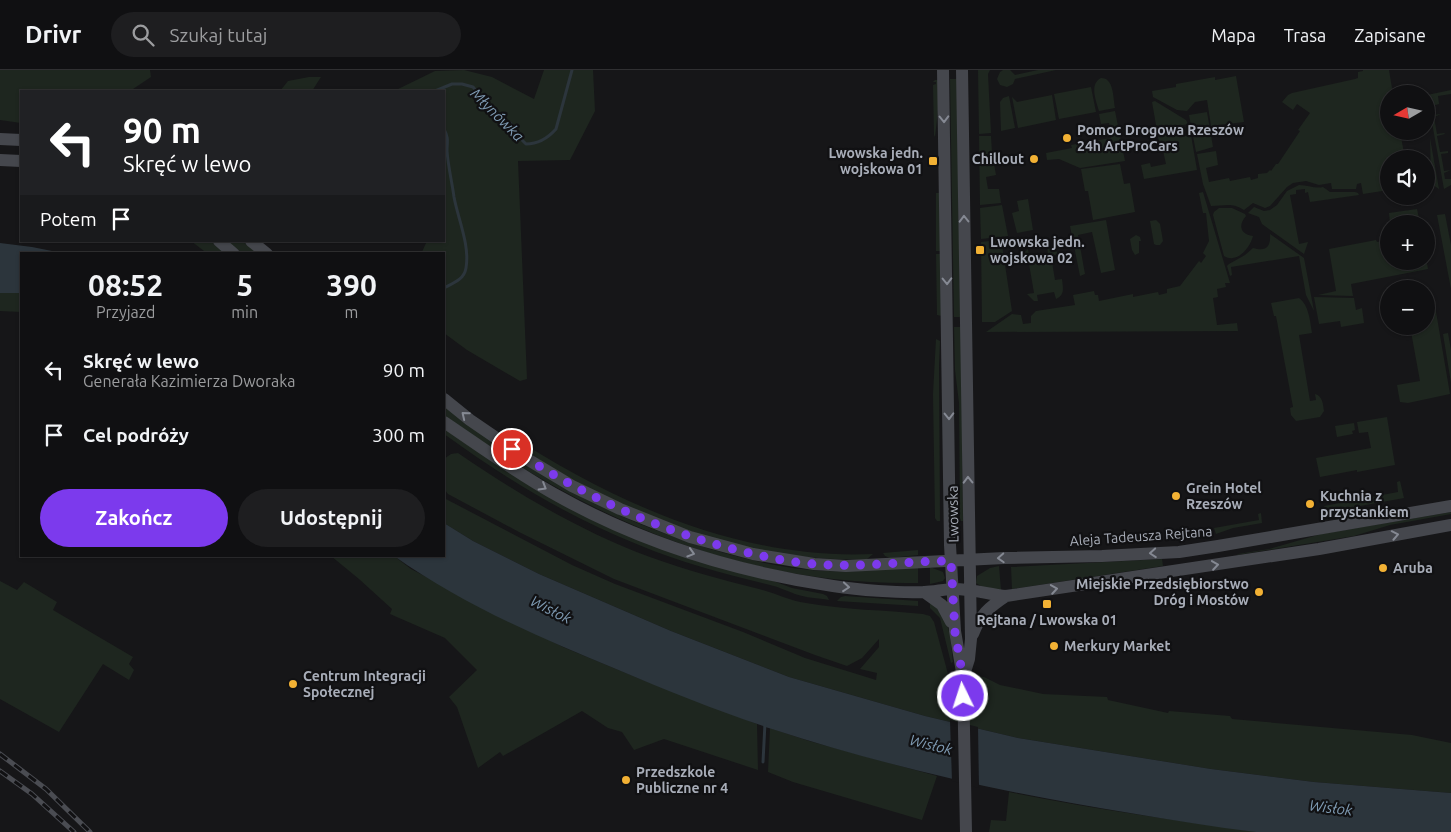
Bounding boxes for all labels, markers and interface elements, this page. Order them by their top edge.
search box [111,12,461,57]
text: Drivr [25,21,81,48]
icon: search [129,21,157,49]
text: Szukaj tutaj [169,24,267,46]
text: Mapa [1211,25,1256,45]
text: Trasa [1284,25,1326,45]
text: Zapisane [1354,25,1426,45]
water label: Młynówka [467,85,527,145]
north arrow [1380,85,1435,140]
map controls [1380,85,1435,335]
icon: left [40,110,105,175]
text: 90 m [123,110,201,150]
one-way arrow [939,115,949,123]
place label: Pomoc Drogowa Rzeszów 24h ArtProCars [1077,122,1244,154]
marker: Pomoc Drogowa Rzeszów 24h ArtProCars [1061,132,1073,144]
place label: Lwowska jedn. wojskowa 01 [828,145,923,177]
button: sound [1380,150,1435,205]
text: Skręć w lewo [123,151,251,176]
place label: Chillout [972,151,1024,167]
marker: Chillout [1028,153,1040,165]
marker: Lwowska jedn. wojskowa 01 [927,155,939,167]
icon: arrive [107,205,135,233]
text: Potem [40,208,97,230]
one-way arrow [959,215,969,222]
button: + [1380,215,1435,270]
place label: Lwowska jedn. wojskowa 02 [990,234,1085,266]
marker: Lwowska jedn. wojskowa 02 [974,244,986,256]
text: 08:52 [88,268,163,302]
text: 5 [236,268,253,302]
text: 390 [326,268,377,302]
one-way arrow [942,278,952,285]
button: − [1380,280,1435,335]
text: Przyjazd [96,303,155,321]
text: min [231,303,258,321]
text: m [345,303,358,321]
text: Skręć w lewo [83,350,199,372]
icon: left [40,356,68,384]
text: 90 m [383,359,425,381]
text: Generała Kazimierza Dworaka [83,372,296,390]
one-way arrow [944,412,954,420]
one-way arrow [462,413,471,421]
icon: arrive [40,421,68,449]
text: Cel podróży [83,424,189,446]
text: 300 m [372,424,425,446]
pin [491,428,533,470]
icon: arrive [498,435,526,463]
one-way arrow [963,475,973,483]
one-way arrow [537,480,546,490]
place label: Grein Hotel Rzeszów [1186,480,1262,512]
street label: Lwowska [945,485,961,543]
place label: Kuchnia z przystankiem [1320,488,1409,520]
button: Zakończ [40,489,228,547]
button: Udostępnij [238,489,425,547]
marker: Grein Hotel Rzeszów [1170,490,1182,502]
marker: Kuchnia z przystankiem [1304,498,1316,510]
street label: Aleja Tadeusza Rejtana [1069,523,1213,549]
one-way arrow [1391,530,1400,541]
one-way arrow [686,548,695,558]
one-way arrow [1148,548,1156,559]
one-way arrow [996,553,1004,564]
one-way arrow [1211,560,1219,571]
place label: Aruba [1393,560,1433,576]
marker: Aruba [1377,562,1389,574]
place label: Miejskie Przedsiębiorstwo Dróg i Mostów [1076,576,1249,608]
one-way arrow [842,581,850,592]
one-way arrow [1051,584,1059,595]
marker: Miejskie Przedsiębiorstwo Dróg i Mostów [1253,586,1265,598]
water label: Wisłok [528,592,575,627]
marker: Rejtana / Lwowska 01 [1041,598,1053,610]
place label: Rejtana / Lwowska 01 [976,612,1118,628]
place label: Merkury Market [1064,638,1170,654]
marker: Merkury Market [1048,640,1060,652]
place label: Centrum Integracji Społecznej [303,668,426,700]
position arrow [936,669,988,721]
marker: Centrum Integracji Społecznej [287,678,299,690]
water label: Wisłok [908,731,955,758]
place label: Przedszkole Publiczne nr 4 [636,764,728,796]
marker: Przedszkole Publiczne nr 4 [620,774,632,786]
water label: Wisłok [1308,796,1354,819]

